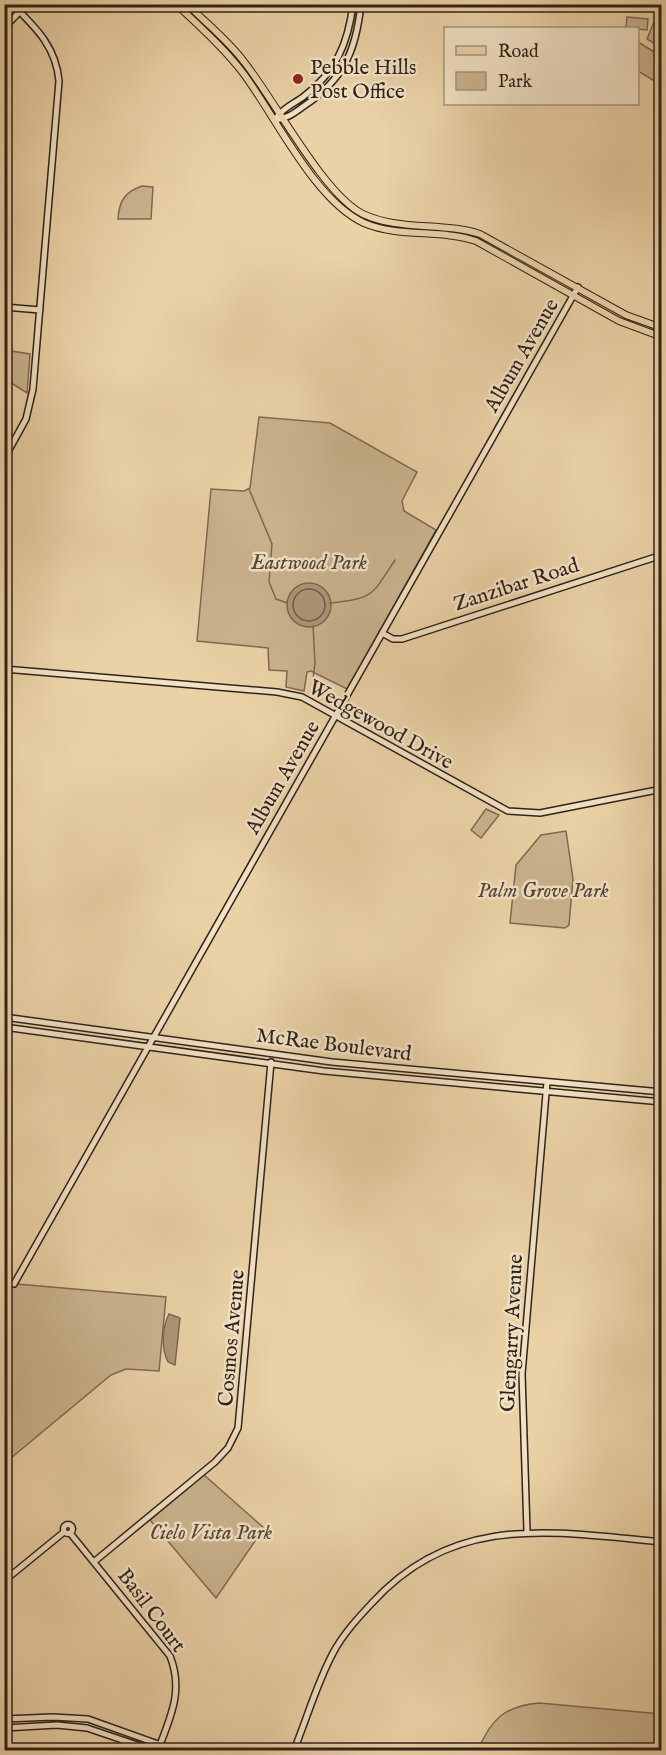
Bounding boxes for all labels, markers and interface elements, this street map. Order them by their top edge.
legend [444,27,639,105]
text: Road [498,41,539,64]
place label: Pebble Hills Post Office [310,55,416,106]
text: Park [498,71,533,94]
marker: Pebble Hills Post Office [291,72,305,86]
street label: Album Avenue [478,294,566,418]
park label: Eastwood Park [250,550,368,577]
street label: Zanzibar Road [450,552,583,618]
street label: Wedgewood Drive [303,674,458,777]
street label: Album Avenue [239,716,327,840]
park label: Palm Grove Park [477,878,609,905]
street label: McRae Boulevard [255,1023,414,1069]
street label: Glengarry Avenue [495,1253,530,1413]
street label: Cosmos Avenue [213,1268,252,1408]
park label: Cielo Vista Park [150,1520,273,1547]
street label: Basil Court [110,1563,191,1658]

